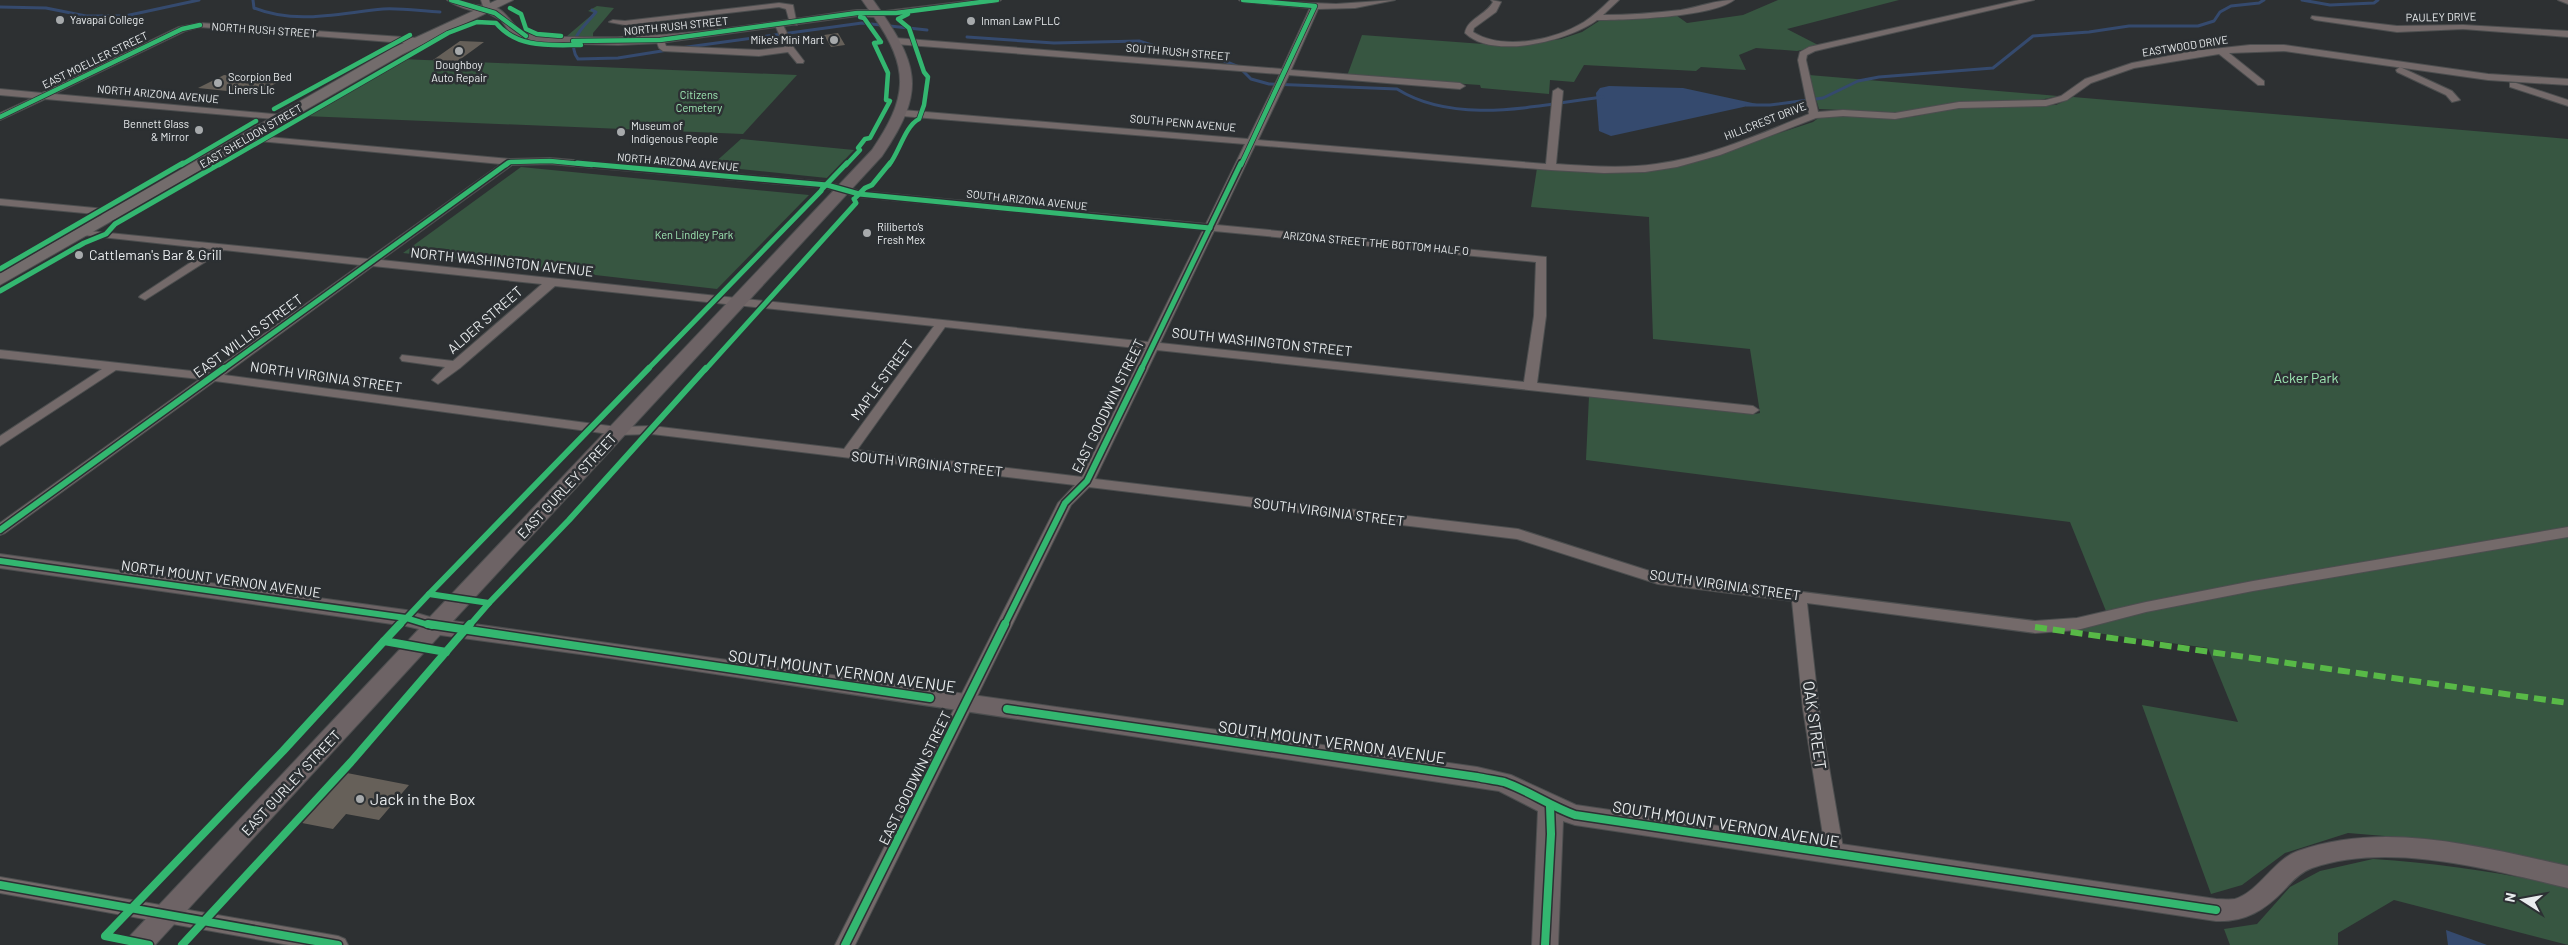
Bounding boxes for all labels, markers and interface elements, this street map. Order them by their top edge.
street label: PAULEY DRIVE [2406,9,2477,24]
place label: Yavapai College [70,13,144,26]
marker: Yavapai College [54,14,66,26]
street label: NORTH RUSH STREET [623,14,729,37]
place label: Inman Law PLLC [981,14,1060,27]
marker: Inman Law PLLC [965,15,977,27]
street label: NORTH RUSH STREET [211,19,317,40]
street label: EAST MOELLER STREET [40,28,150,91]
street label: EASTWOOD DRIVE [2141,32,2229,59]
place label: Mike's Mini Mart [750,33,824,46]
marker: Mike's Mini Mart [828,34,840,46]
street label: SOUTH RUSH STREET [1125,40,1231,63]
marker: Doughboy Auto Repair [453,45,465,57]
place label: Doughboy Auto Repair [431,58,487,84]
place label: Scorpion Bed Liners Llc [228,70,292,96]
marker: Scorpion Bed Liners Llc [212,77,224,89]
street label: NORTH ARIZONA AVENUE [96,82,220,105]
park label: Citizens Cemetery [676,88,722,114]
street label: HILLCREST DRIVE [1722,99,1808,142]
street label: EAST SHELDON STREET [197,101,304,170]
street label: SOUTH PENN AVENUE [1129,111,1237,134]
place label: Bennett Glass & Mirror [123,117,189,143]
place label: Museum of Indigenous People [631,119,718,145]
marker: Bennett Glass & Mirror [193,124,205,136]
marker: Museum of Indigenous People [615,126,627,138]
street label: NORTH ARIZONA AVENUE [616,150,740,173]
street label: SOUTH ARIZONA AVENUE [966,187,1089,212]
place label: Riliberto’s Fresh Mex [877,220,925,246]
marker: Riliberto’s Fresh Mex [861,227,873,239]
park label: Ken Lindley Park [655,228,734,241]
street label: ARIZONA STREET THE BOTTOM HALF O [1282,228,1470,257]
street label: NORTH WASHINGTON AVENUE [410,243,595,280]
place label: Cattleman's Bar & Grill [89,246,222,263]
marker: Cattleman's Bar & Grill [73,249,85,261]
street label: ALDER STREET [444,282,526,357]
street label: EAST WILLIS STREET [190,290,306,381]
street label: SOUTH WASHINGTON STREET [1171,324,1353,359]
street label: MAPLE STREET [847,336,917,423]
street label: EAST GOODWIN STREET [1068,336,1147,476]
street label: NORTH VIRGINIA STREET [249,357,403,396]
park label: Acker Park [2273,369,2339,386]
street label: EAST GURLEY STREET [513,429,620,542]
street label: SOUTH VIRGINIA STREET [850,447,1004,480]
street label: SOUTH VIRGINIA STREET [1252,494,1406,529]
street label: NORTH MOUNT VERNON AVENUE [120,556,322,601]
street label: SOUTH VIRGINIA STREET [1649,565,1802,604]
street label: SOUTH MOUNT VERNON AVENUE [727,645,957,696]
street label: OAK STREET [1800,680,1831,770]
street label: EAST GOODWIN STREET [875,708,954,848]
street label: SOUTH MOUNT VERNON AVENUE [1217,716,1447,767]
street label: EAST GURLEY STREET [237,726,344,839]
place label: Jack in the Box [370,789,475,808]
marker: Jack in the Box [354,793,366,805]
street label: SOUTH MOUNT VERNON AVENUE [1611,796,1841,851]
north arrow [2498,875,2548,925]
text: N [2501,891,2519,904]

